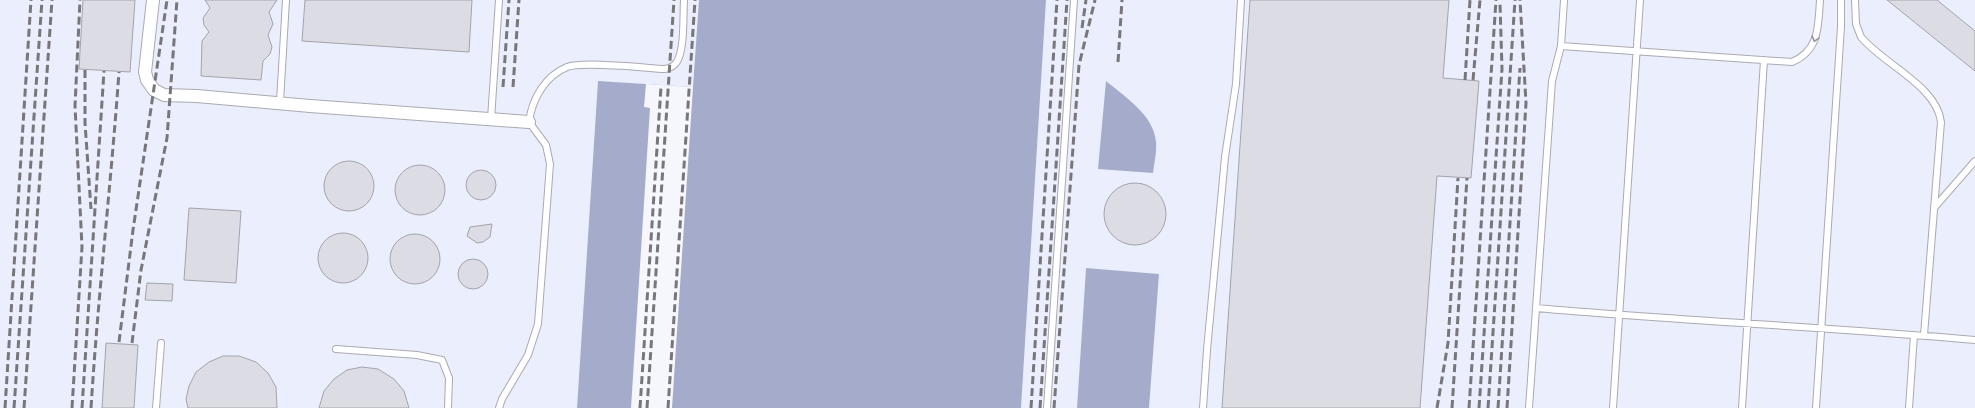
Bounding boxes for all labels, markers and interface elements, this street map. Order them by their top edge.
one-way arrow [1811,35,1820,42]

